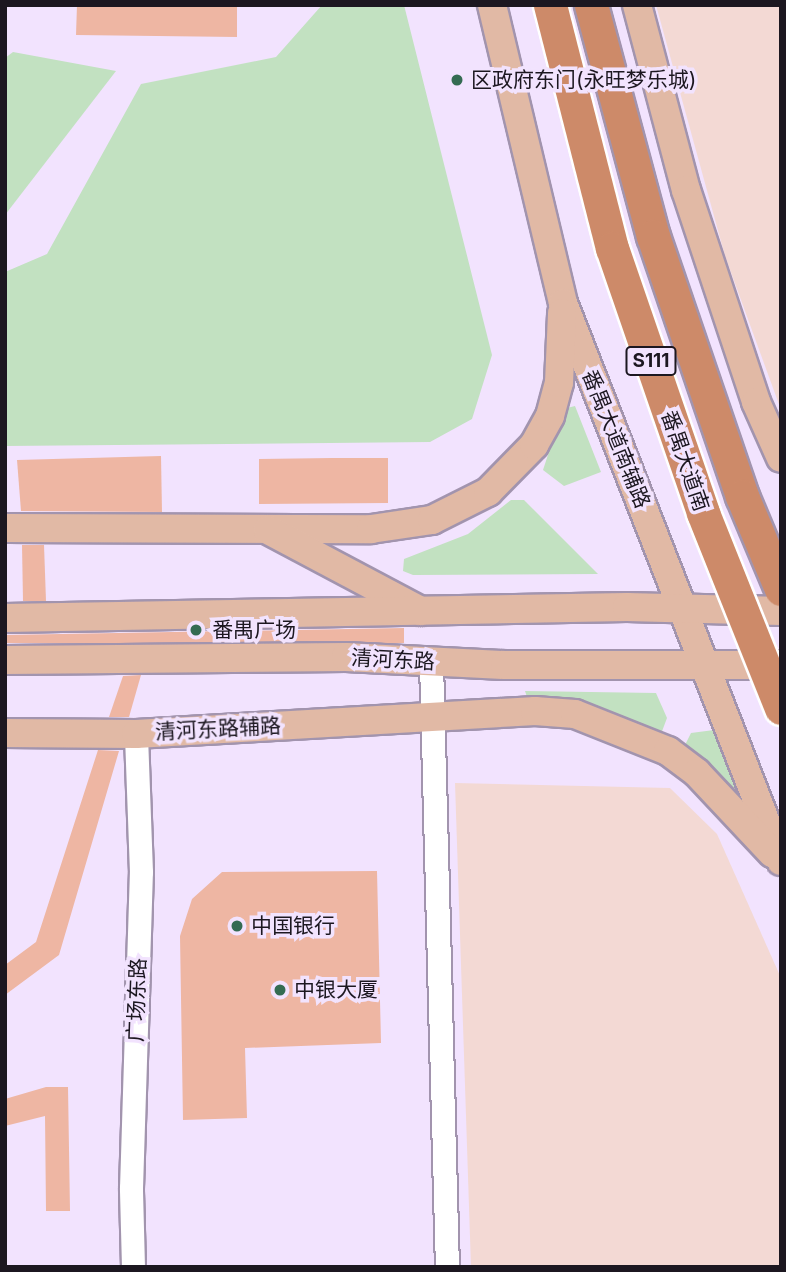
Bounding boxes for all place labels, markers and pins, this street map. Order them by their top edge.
place label: 区政府东门(永旺梦乐城) [471,67,696,93]
marker: 区政府东门(永旺梦乐城) [449,72,465,88]
place label: 番禺广场 [212,617,296,643]
marker: 番禺广场 [186,620,206,640]
place label: 中国银行 [251,913,335,939]
marker: 中国银行 [229,918,245,934]
place label: 中银大厦 [294,977,378,1003]
marker: 中银大厦 [272,982,288,998]

